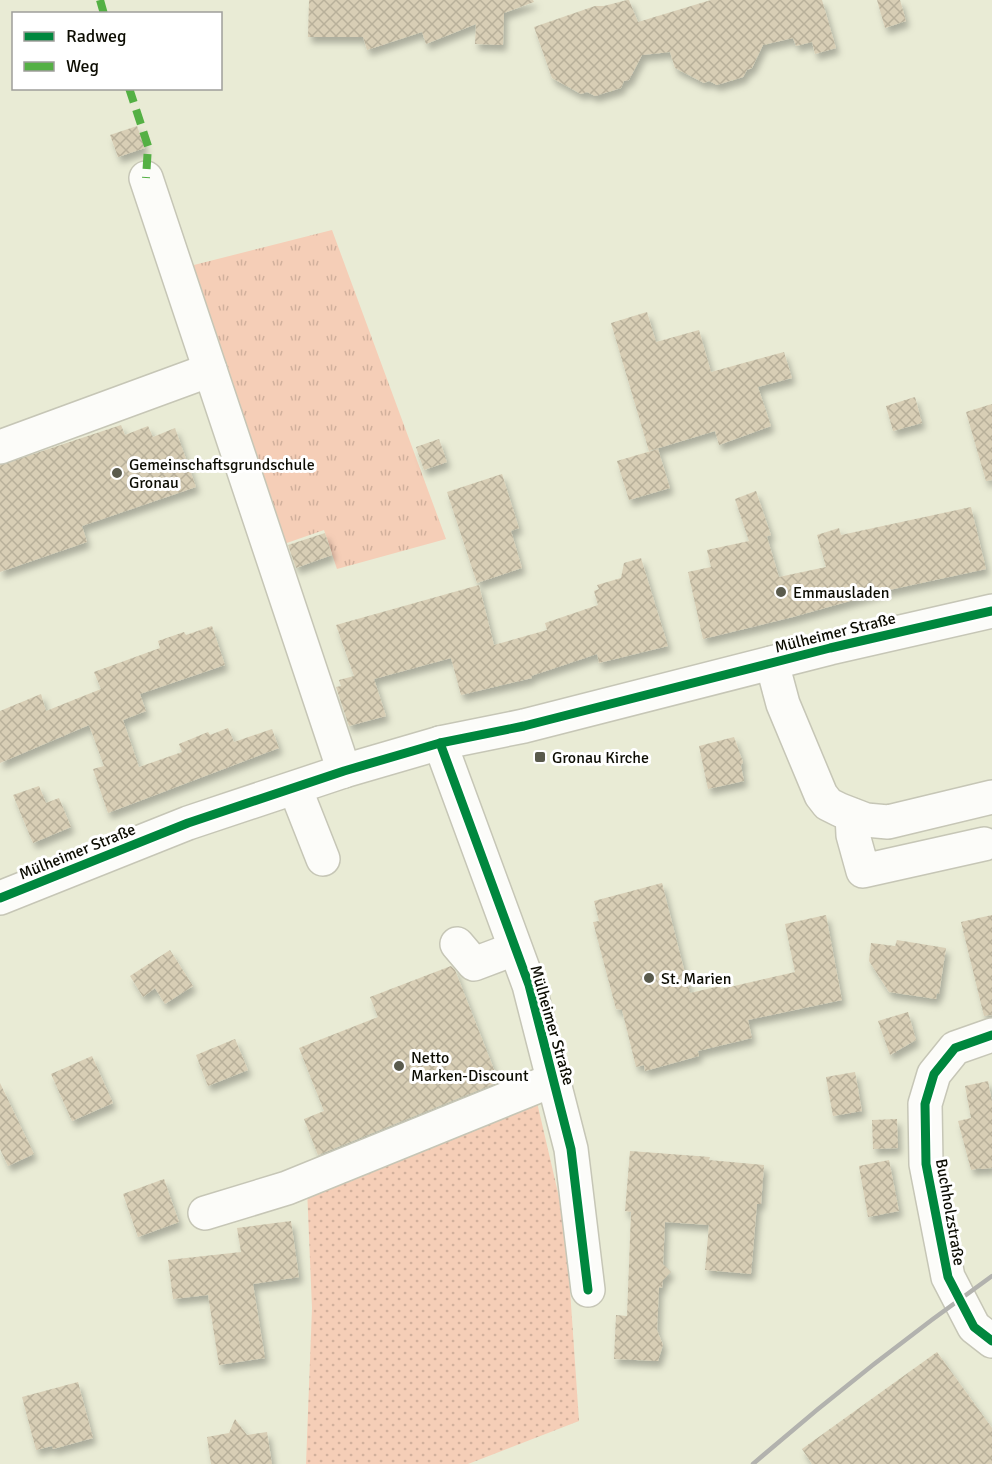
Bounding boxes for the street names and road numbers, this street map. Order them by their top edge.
street label: Mülheimer Straße [773,608,898,658]
street label: Mülheimer Straße [16,819,139,884]
street label: Mülheimer Straße [525,963,579,1088]
street label: Buchholzstraße [931,1157,969,1267]

